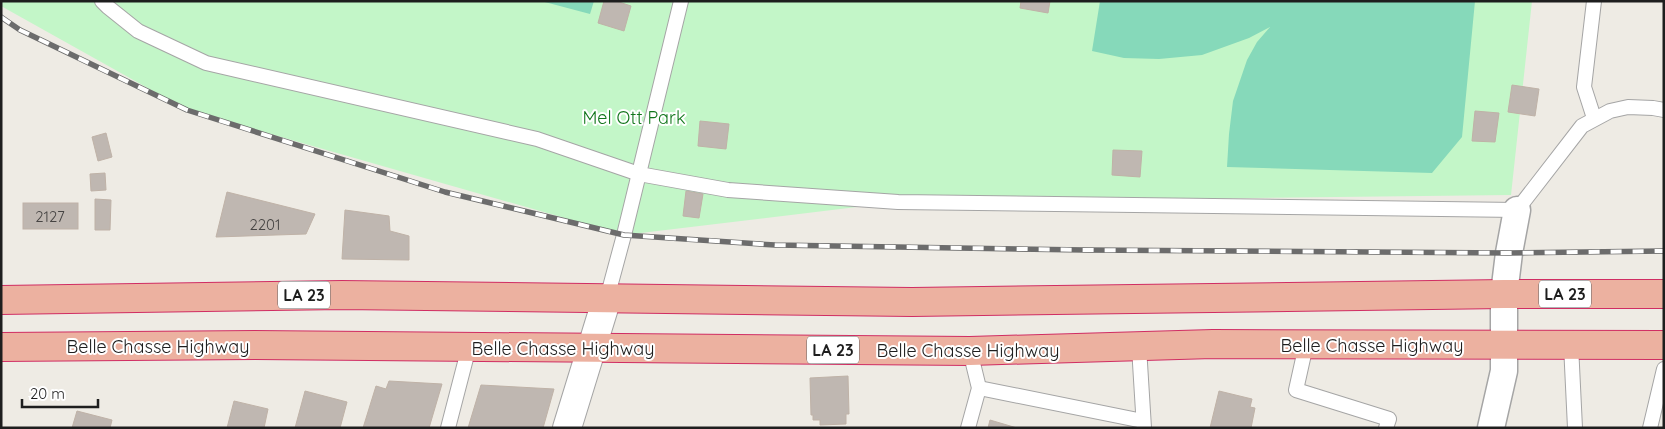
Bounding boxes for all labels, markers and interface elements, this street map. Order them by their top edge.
park label: Mel Ott Park [582,106,686,129]
house number: 2127 [35,207,65,226]
house number: 2201 [249,215,281,234]
road number: LA 23 [1539,280,1591,308]
road number: LA 23 [278,282,330,308]
street label: Belle Chasse Highway [1281,334,1463,357]
street label: Belle Chasse Highway [67,335,249,358]
road number: LA 23 [807,336,859,364]
street label: Belle Chasse Highway [472,337,654,360]
street label: Belle Chasse Highway [877,339,1059,362]
scale bar [22,376,99,408]
text: 20 m [30,384,65,403]

